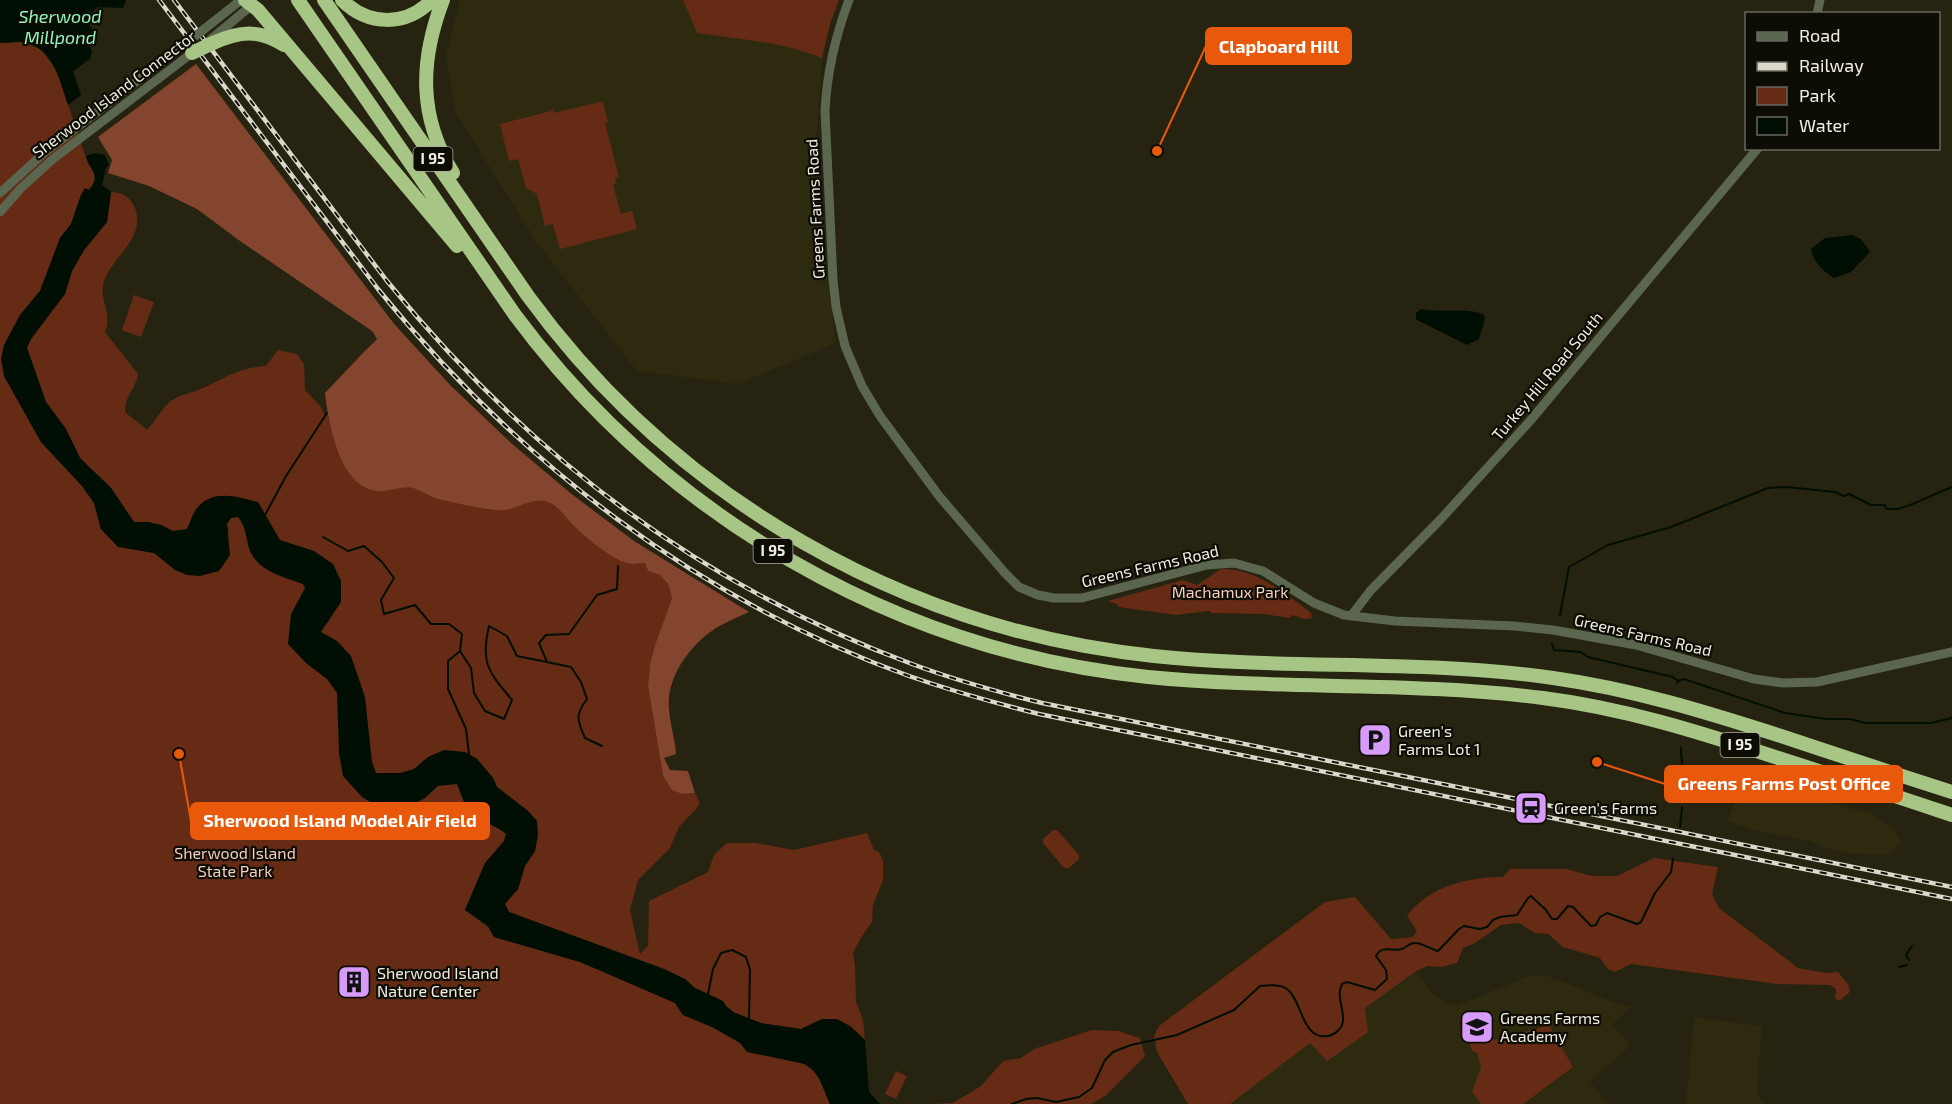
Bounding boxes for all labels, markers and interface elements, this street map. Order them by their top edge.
water label: Sherwood Millpond [18,5,102,48]
legend [1745,12,1940,150]
text: Road [1799,24,1840,46]
street label: Sherwood Island Connector [28,25,200,161]
callout: Clapboard Hill [1206,28,1351,64]
text: Clapboard Hill [1219,35,1339,57]
text: Railway [1799,54,1864,76]
text: Park [1799,84,1836,106]
text: Water [1799,114,1849,136]
street label: Greens Farms Road [801,138,828,280]
road number: I 95 [414,147,452,171]
street label: Turkey Hill Road South [1487,308,1606,444]
road number: I 95 [754,539,792,563]
street label: Greens Farms Road [1079,540,1220,591]
park label: Machamux Park [1172,582,1288,601]
street label: Greens Farms Road [1573,609,1714,660]
place label: Green's Farms Lot 1 [1398,721,1480,758]
parking icon: Green's Farms Lot 1 [1357,722,1393,758]
road number: I 95 [1720,733,1760,757]
callout: Greens Farms Post Office [1665,766,1902,802]
text: Greens Farms Post Office [1677,772,1891,794]
station icon: Green's Farms [1513,790,1549,826]
place label: Green's Farms [1554,798,1657,817]
callout: Sherwood Island Model Air Field [191,803,489,839]
text: Sherwood Island Model Air Field [203,809,477,831]
park label: Sherwood Island State Park [174,843,296,880]
place label: Sherwood Island Nature Center [377,963,499,1000]
building icon: Sherwood Island Nature Center [336,964,372,1000]
place label: Greens Farms Academy [1500,1008,1600,1045]
school or university icon: Greens Farms Academy [1459,1009,1495,1045]

